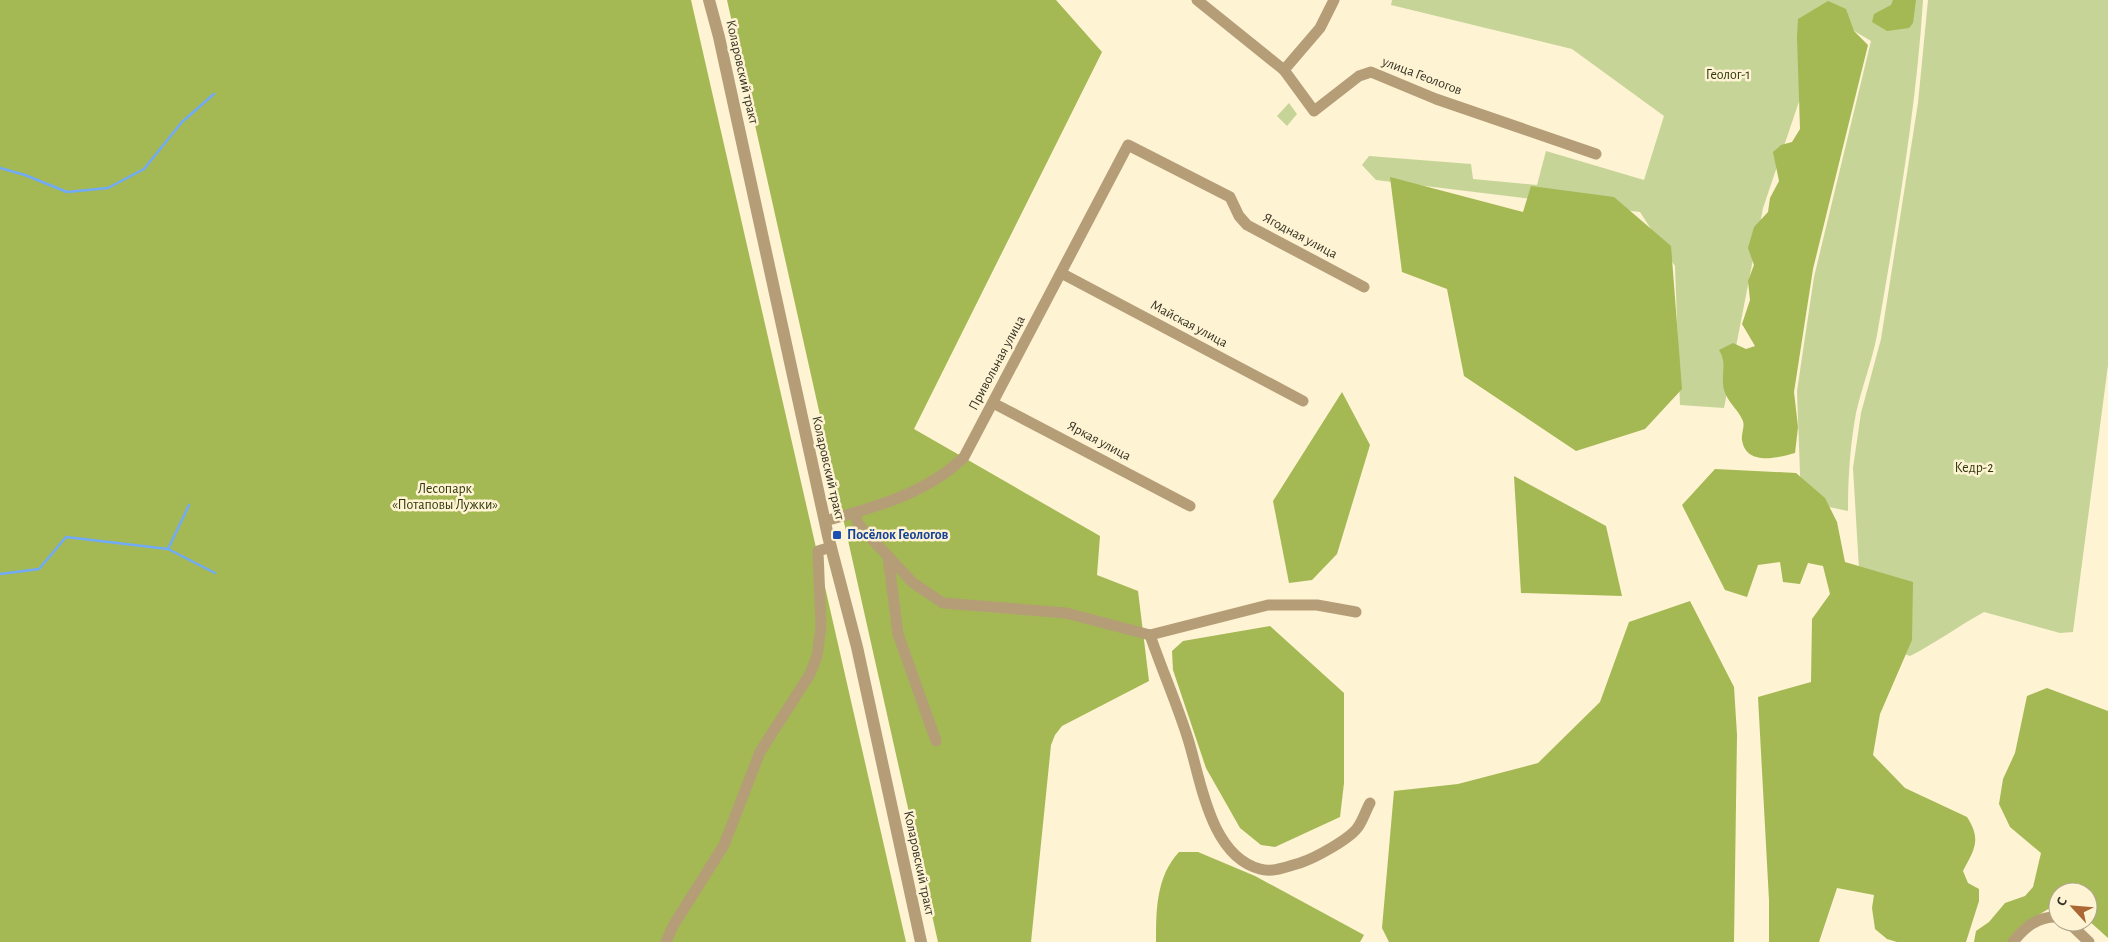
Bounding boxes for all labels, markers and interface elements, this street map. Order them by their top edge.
street label: Коларовский тракт [723,19,761,126]
street label: улица Геологов [1379,54,1464,98]
park label: Геолог-1 [1706,68,1750,82]
street label: Ягодная улица [1261,211,1340,262]
street label: Майская улица [1148,298,1230,350]
street label: Привольная улица [966,313,1028,413]
street label: Коларовский тракт [809,415,847,522]
street label: Яркая улица [1065,418,1134,464]
park label: Кедр-2 [1954,461,1994,475]
park label: Лесопарк «Потаповы Лужки» [392,482,498,512]
place label: Посёлок Геологов [847,528,949,542]
marker: Посёлок Геологов [831,529,843,541]
street label: Коларовский тракт [901,809,937,917]
north arrow [2048,882,2098,932]
text: С [2054,895,2070,908]

